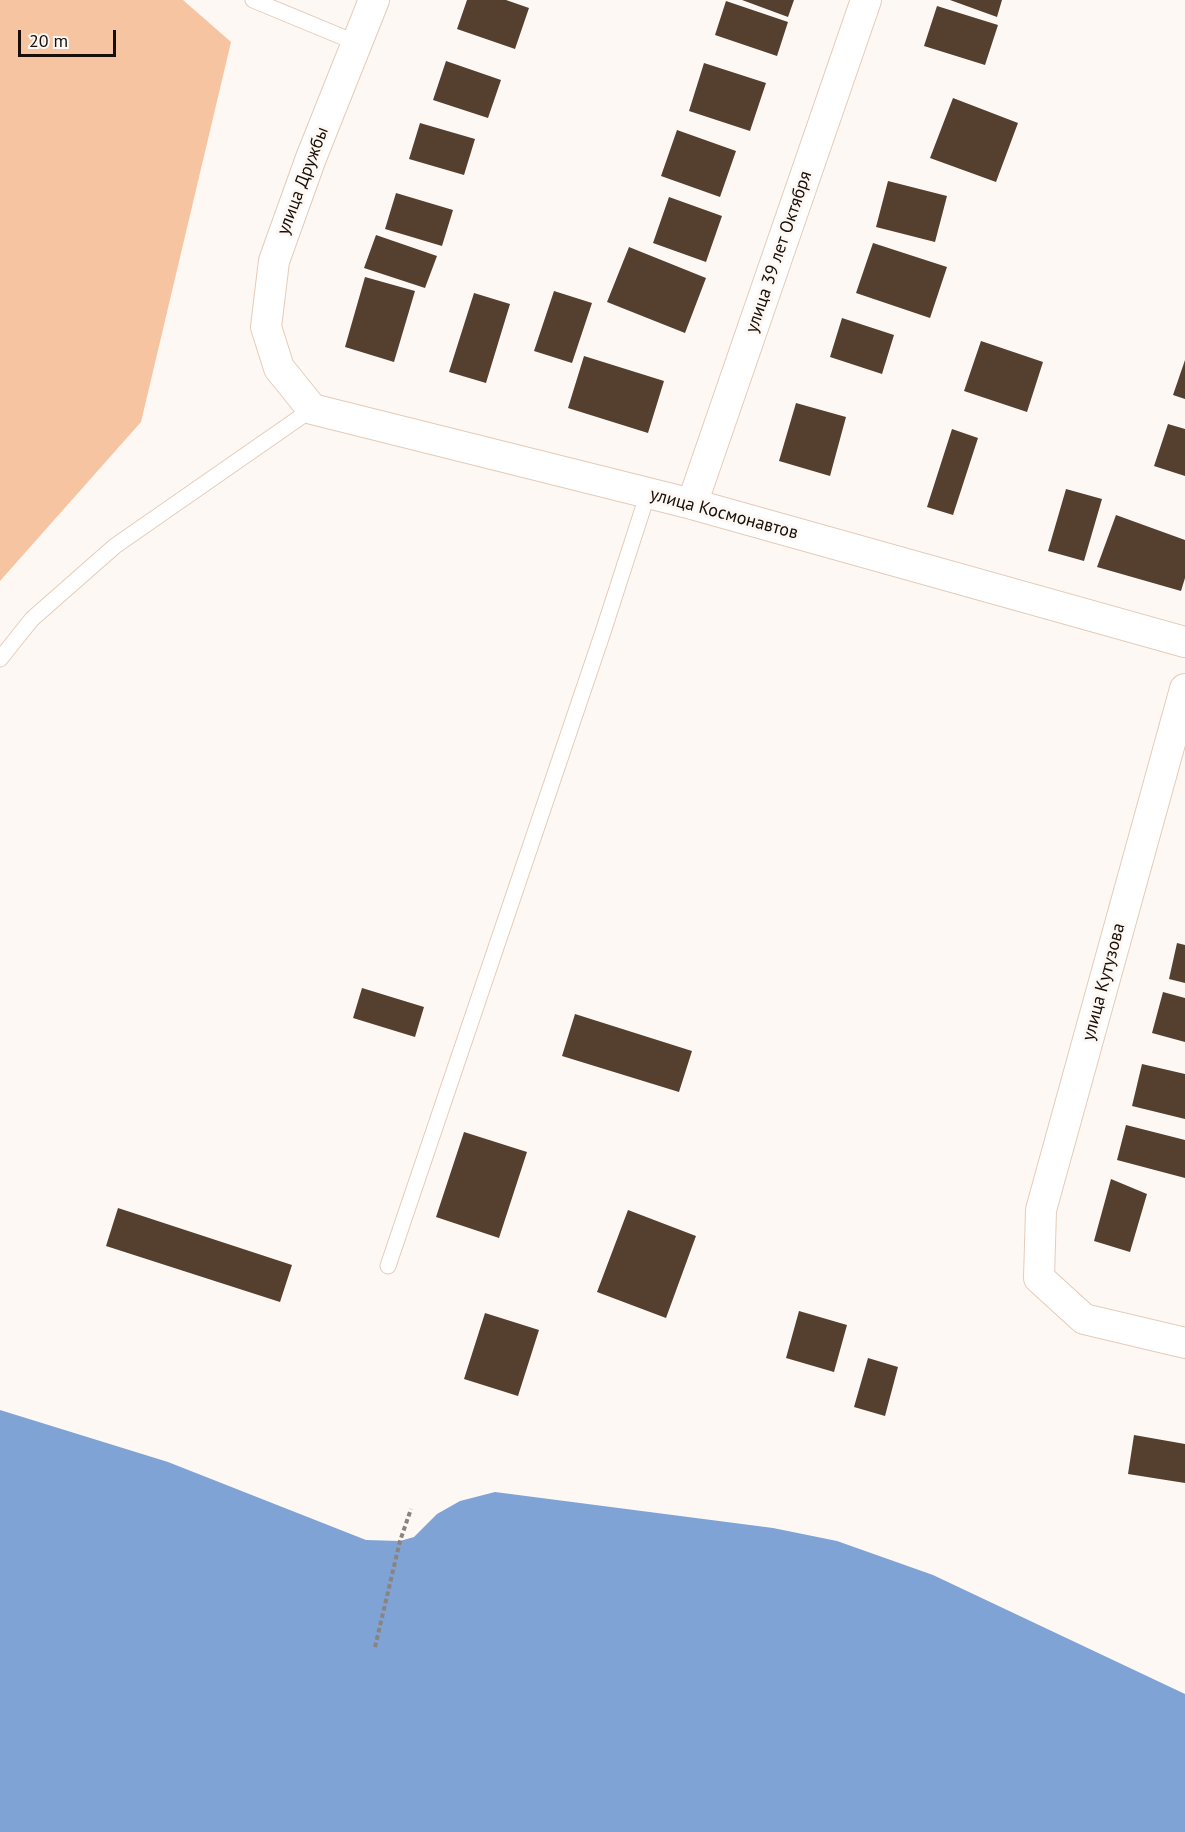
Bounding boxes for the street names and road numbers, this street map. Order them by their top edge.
street label: улица Дружбы [272,124,334,238]
street label: улица 39 лет Октября [741,168,817,336]
street label: улица Космонавтов [648,484,800,544]
street label: улица Кутузова [1078,921,1130,1043]

